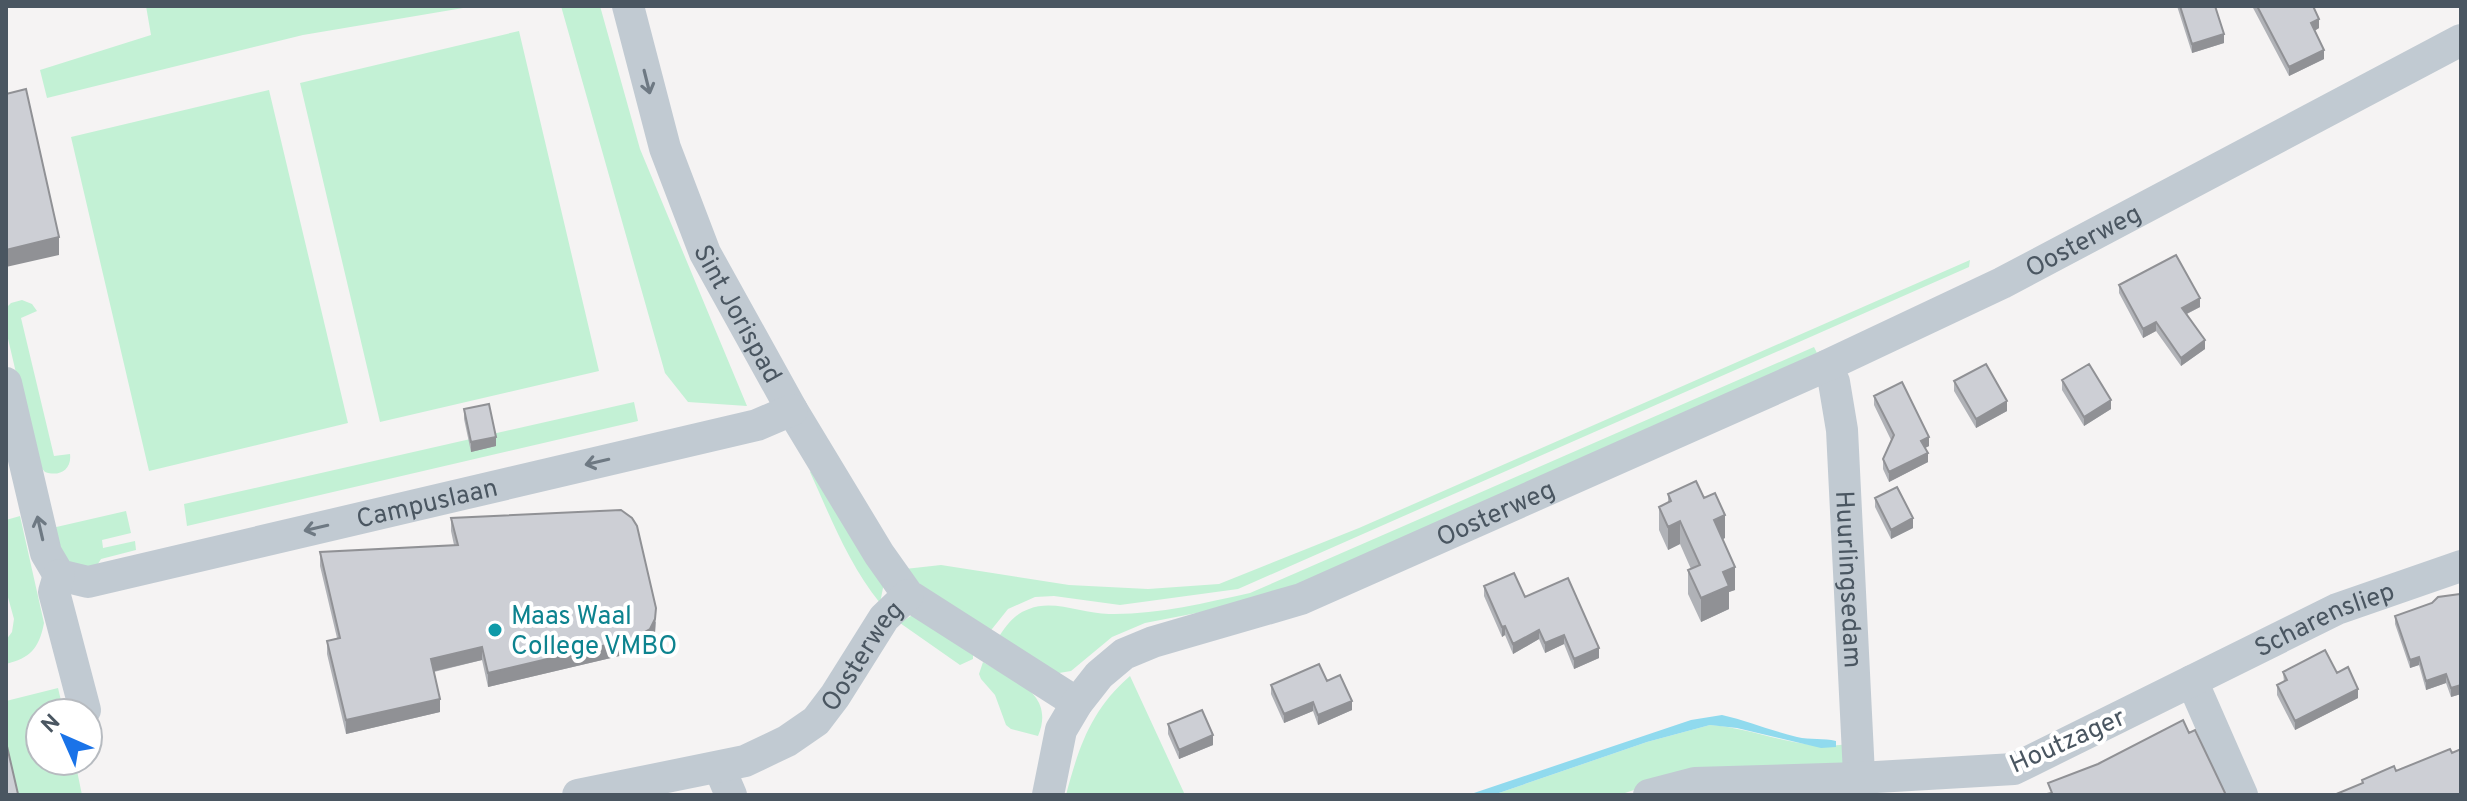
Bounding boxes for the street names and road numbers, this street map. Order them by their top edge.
street label: Oosterweg [2021,198,2148,287]
street label: Sint Jorispad [684,241,788,390]
street label: Campuslaan [353,472,501,537]
street label: Oosterweg [1432,474,1561,556]
street label: Huurlingsedam [1826,490,1868,669]
street label: Scharensliep [2250,576,2400,666]
street label: Oosterweg [815,594,911,719]
street label: Houtzager [2005,702,2131,782]

